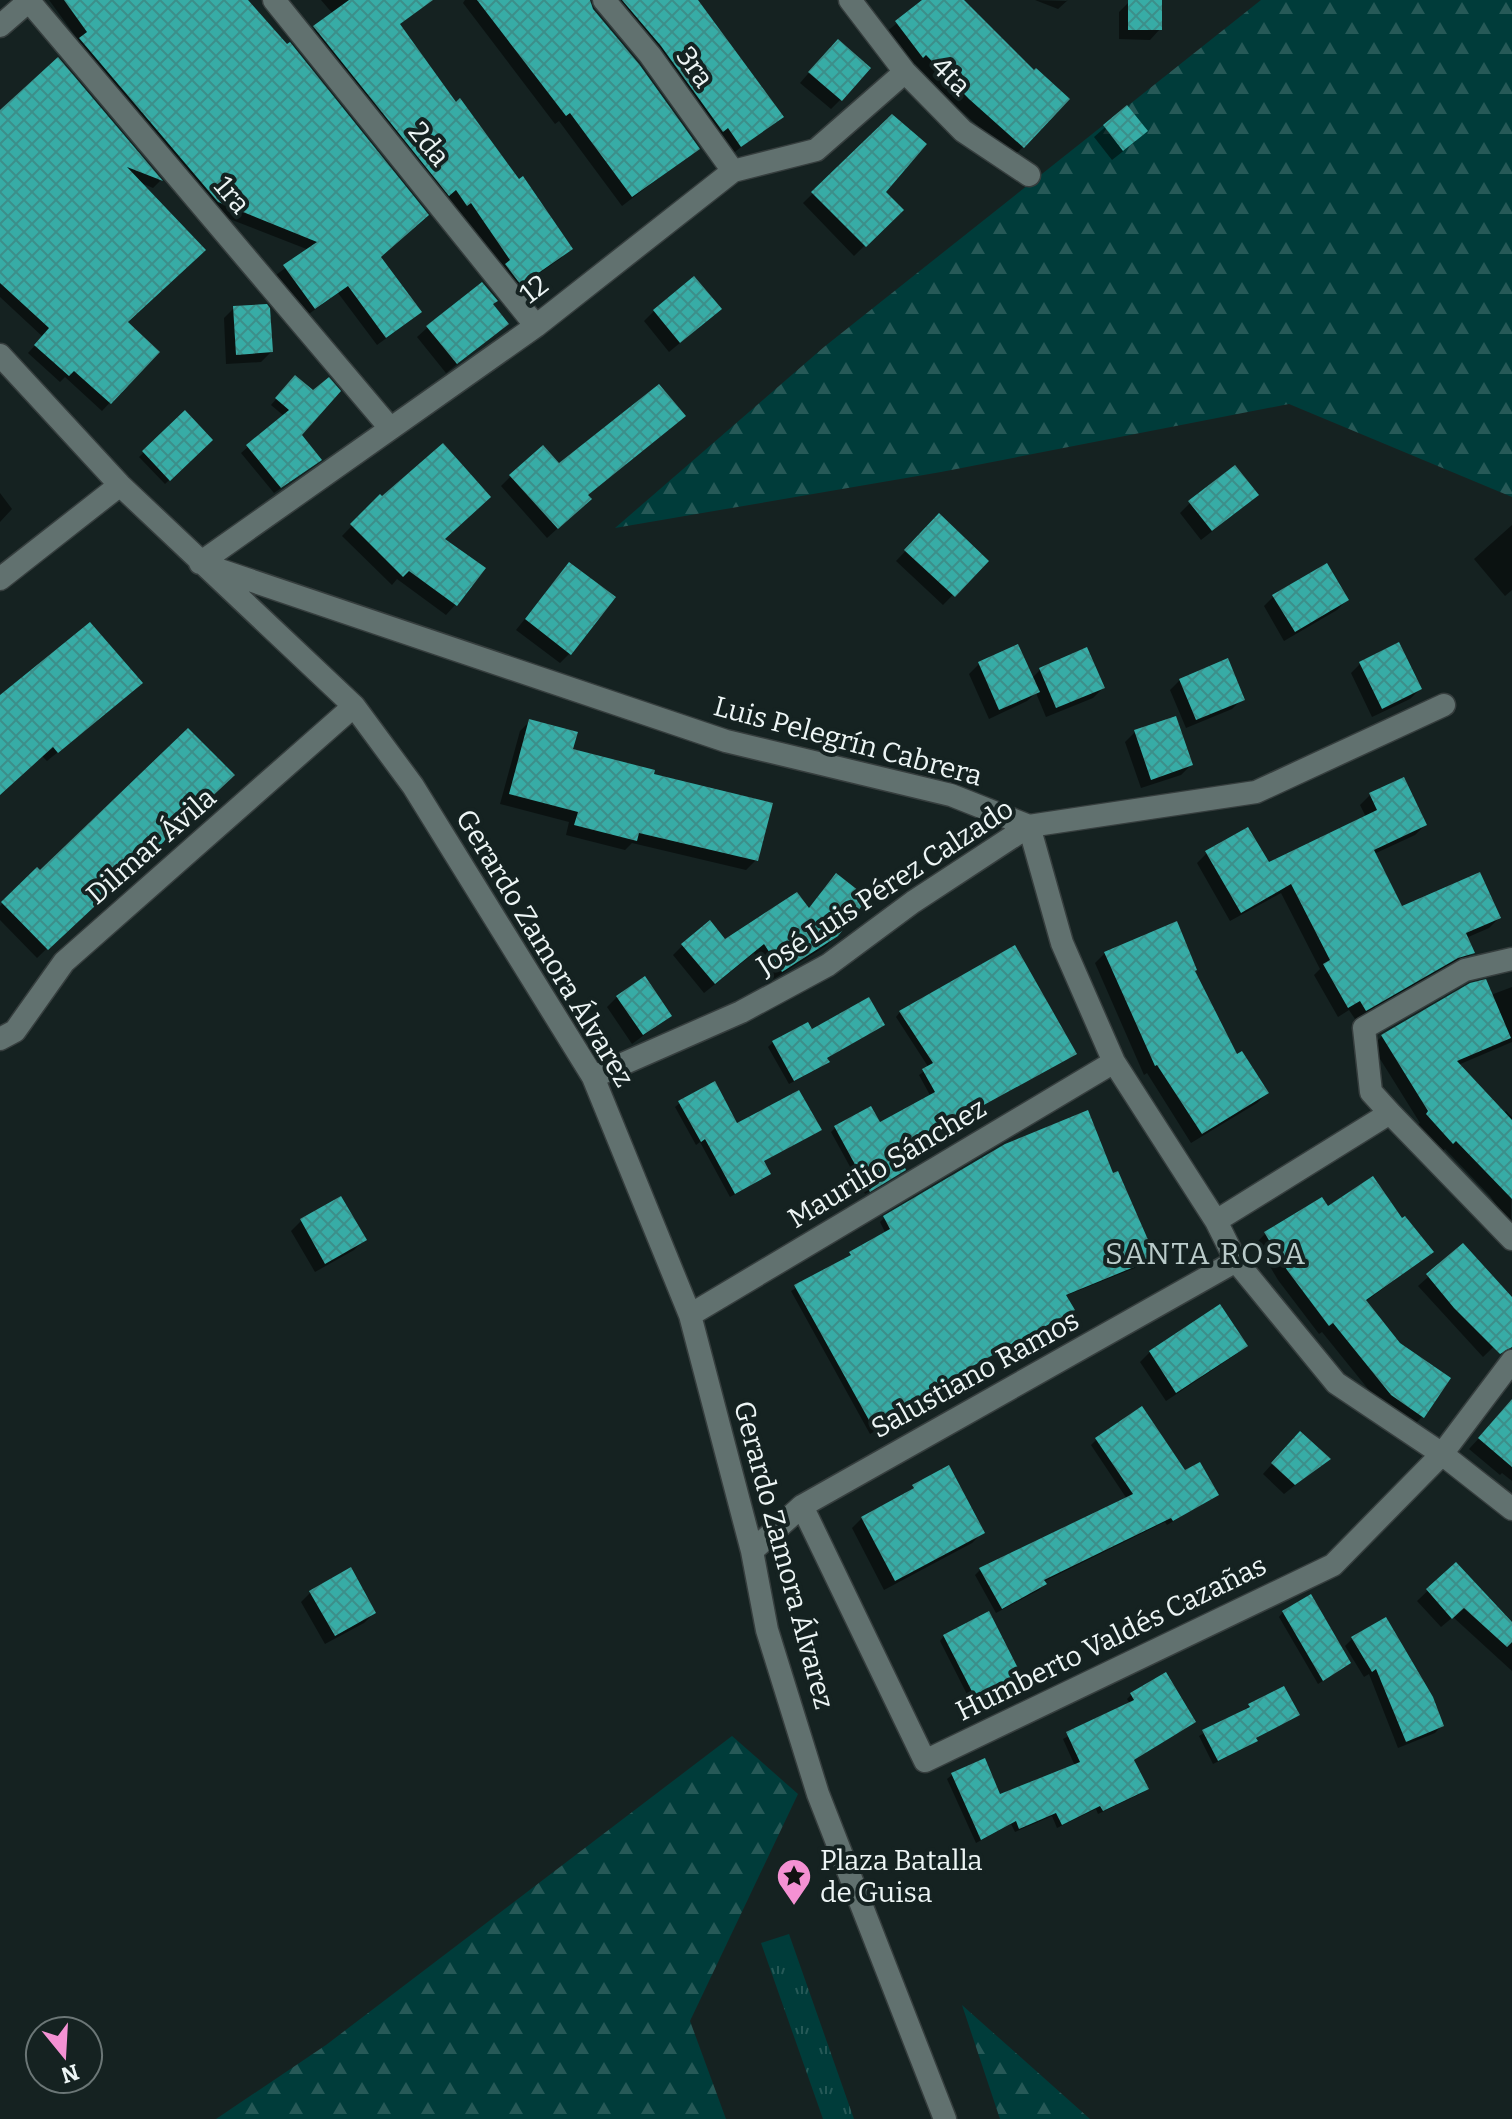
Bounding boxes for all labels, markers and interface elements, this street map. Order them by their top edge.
street label: 3ra [669,40,721,94]
street label: 4ta [925,50,977,102]
street label: 2da [401,115,457,173]
street label: 1ra [207,170,257,220]
street label: 12 [513,268,555,310]
street label: Luis Pelegrín Cabrera [710,689,986,793]
street label: Dilmar Ávila [79,780,222,911]
street label: José Luis Pérez Calzado [750,792,1019,983]
street label: Gerardo Zamora Álvarez [449,803,642,1093]
street label: Maurilio Sánchez [782,1091,992,1235]
district label: SANTA ROSA [1105,1236,1307,1272]
street label: Salustiano Ramos [865,1303,1085,1445]
street label: Gerardo Zamora Álvarez [727,1397,842,1713]
street label: Humberto Valdés Cazañas [950,1548,1272,1728]
place label: Plaza Batalla de Guisa [820,1844,983,1909]
place icon: Plaza Batalla de Guisa [775,1857,813,1907]
north arrow [24,2015,104,2095]
text: N [58,2058,82,2089]

